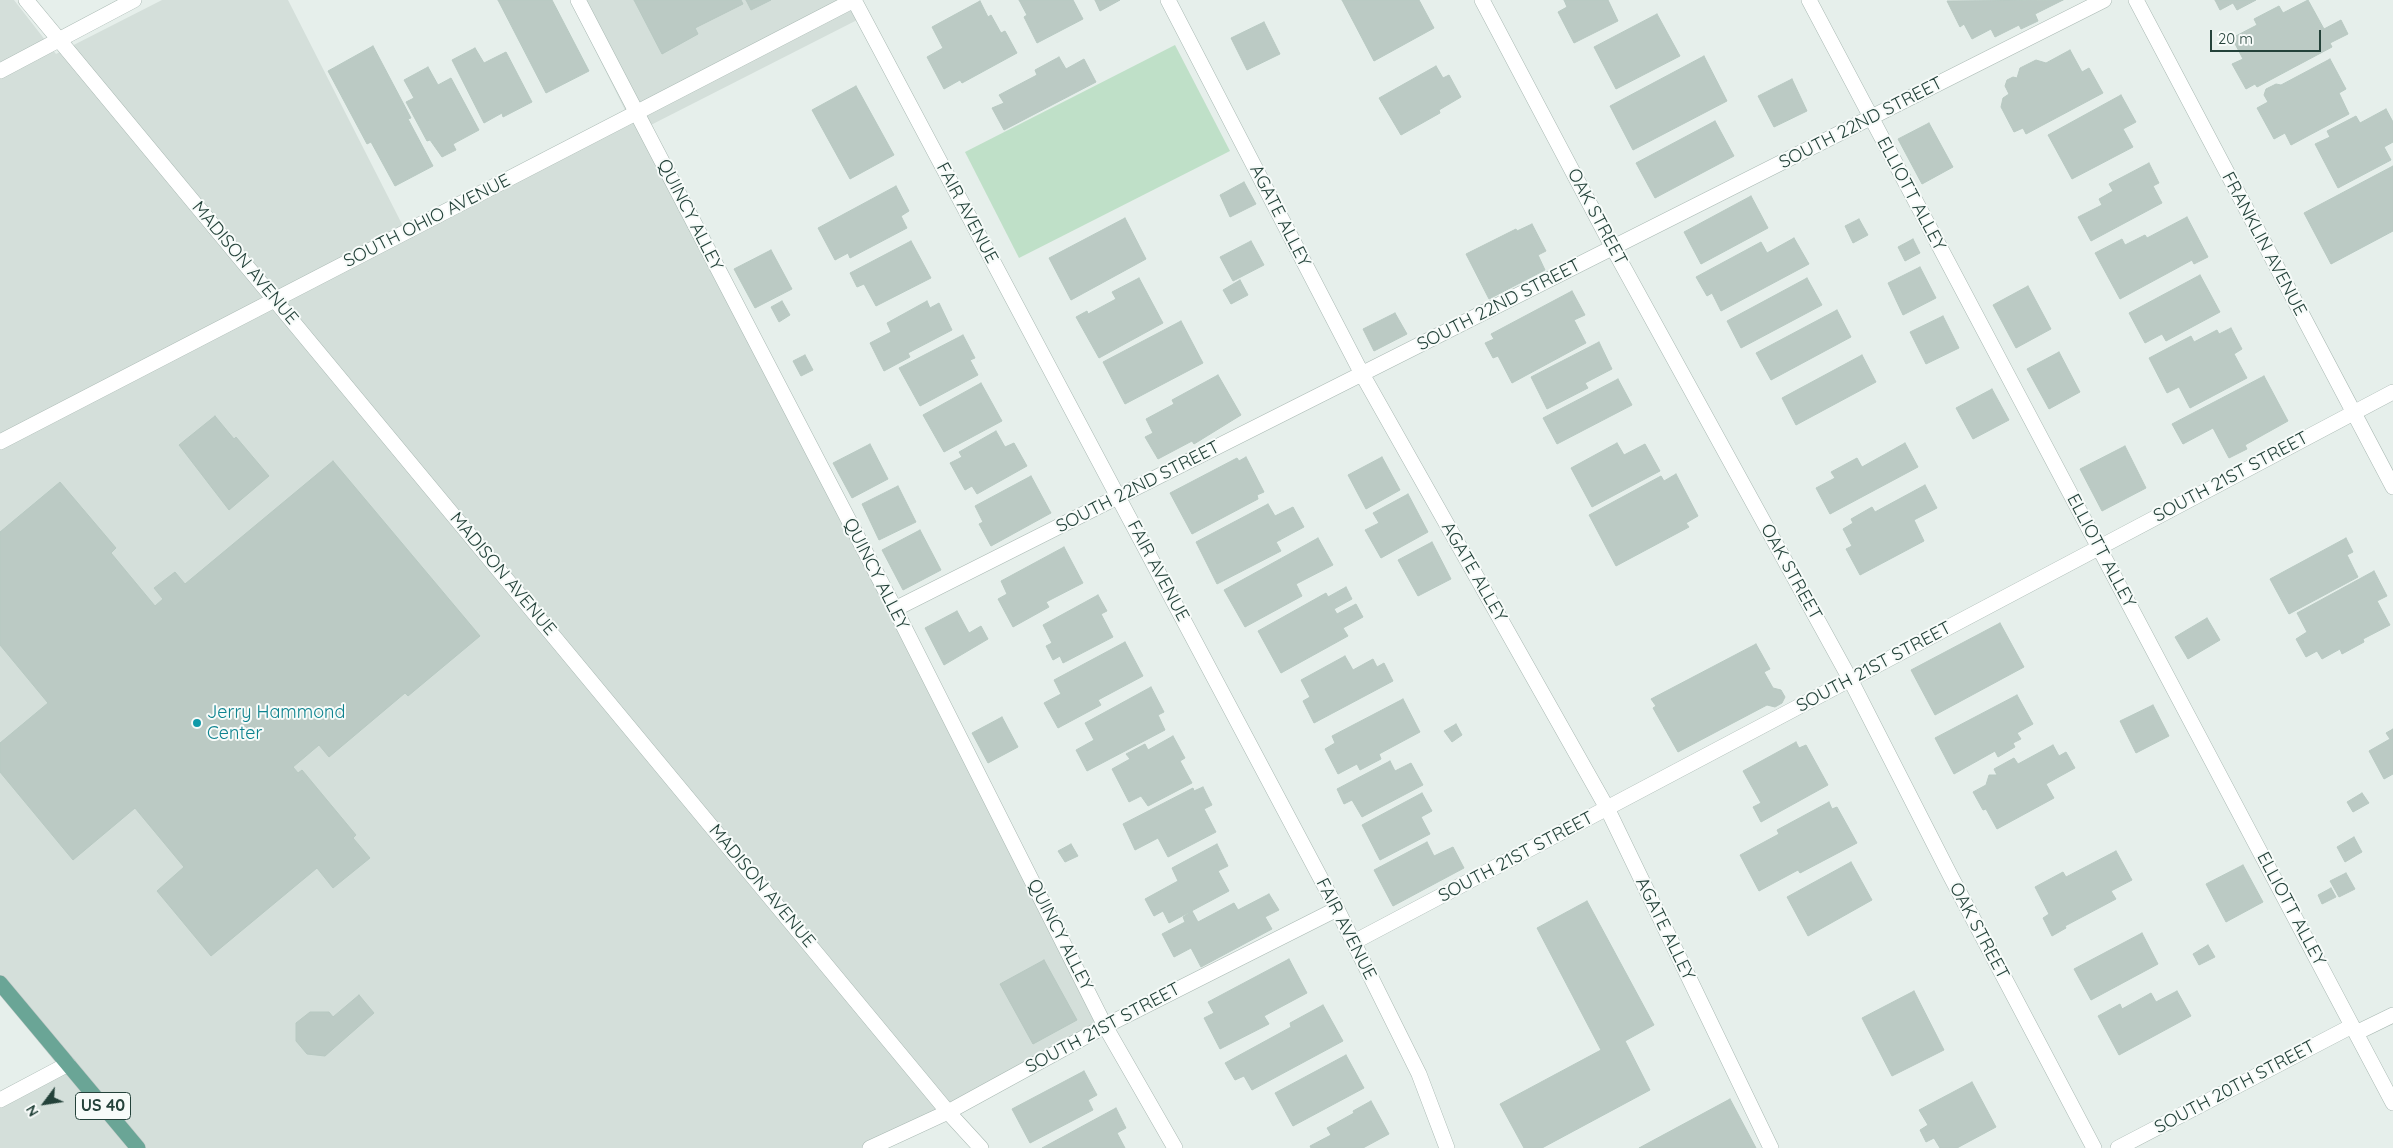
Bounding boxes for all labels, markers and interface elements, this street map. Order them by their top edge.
scale bar [2213,20,2324,52]
text: 20 m [2218,29,2253,48]
street label: SOUTH 22ND STREET [1776,72,1946,174]
street label: ELLIOTT ALLEY [1872,133,1950,255]
street label: QUINCY ALLEY [653,156,727,274]
street label: FAIR AVENUE [931,159,1003,267]
street label: AGATE ALLEY [1245,161,1315,271]
street label: OAK STREET [1562,165,1632,269]
street label: FRANKLIN AVENUE [2217,168,2311,320]
street label: SOUTH OHIO AVENUE [340,170,514,272]
street label: MADISON AVENUE [187,197,303,329]
street label: SOUTH 22ND STREET [1414,254,1584,356]
street label: SOUTH 21ST STREET [2150,427,2312,527]
street label: SOUTH 22ND STREET [1053,436,1223,538]
street label: ELLIOTT ALLEY [2062,490,2140,612]
street label: MADISON AVENUE [445,508,561,640]
street label: QUINCY ALLEY [839,515,913,633]
street label: FAIR AVENUE [1122,517,1194,625]
street label: AGATE ALLEY [1437,518,1511,626]
street label: OAK STREET [1756,520,1826,624]
street label: SOUTH 21ST STREET [1793,617,1955,717]
place label: Jerry Hammond Center [207,702,345,744]
marker: Jerry Hammond Center [191,717,203,729]
street label: SOUTH 21ST STREET [1435,807,1597,907]
street label: MADISON AVENUE [704,820,820,952]
street label: ELLIOTT ALLEY [2252,848,2330,970]
street label: AGATE ALLEY [1631,874,1699,984]
street label: FAIR AVENUE [1311,875,1381,983]
street label: QUINCY ALLEY [1023,876,1097,994]
street label: OAK STREET [1944,879,2014,983]
street label: SOUTH 21ST STREET [1022,978,1184,1078]
street label: SOUTH 20TH STREET [2151,1035,2319,1139]
north arrow [20,1078,70,1128]
road number: US 40 [76,1092,130,1120]
text: N [22,1102,43,1120]

